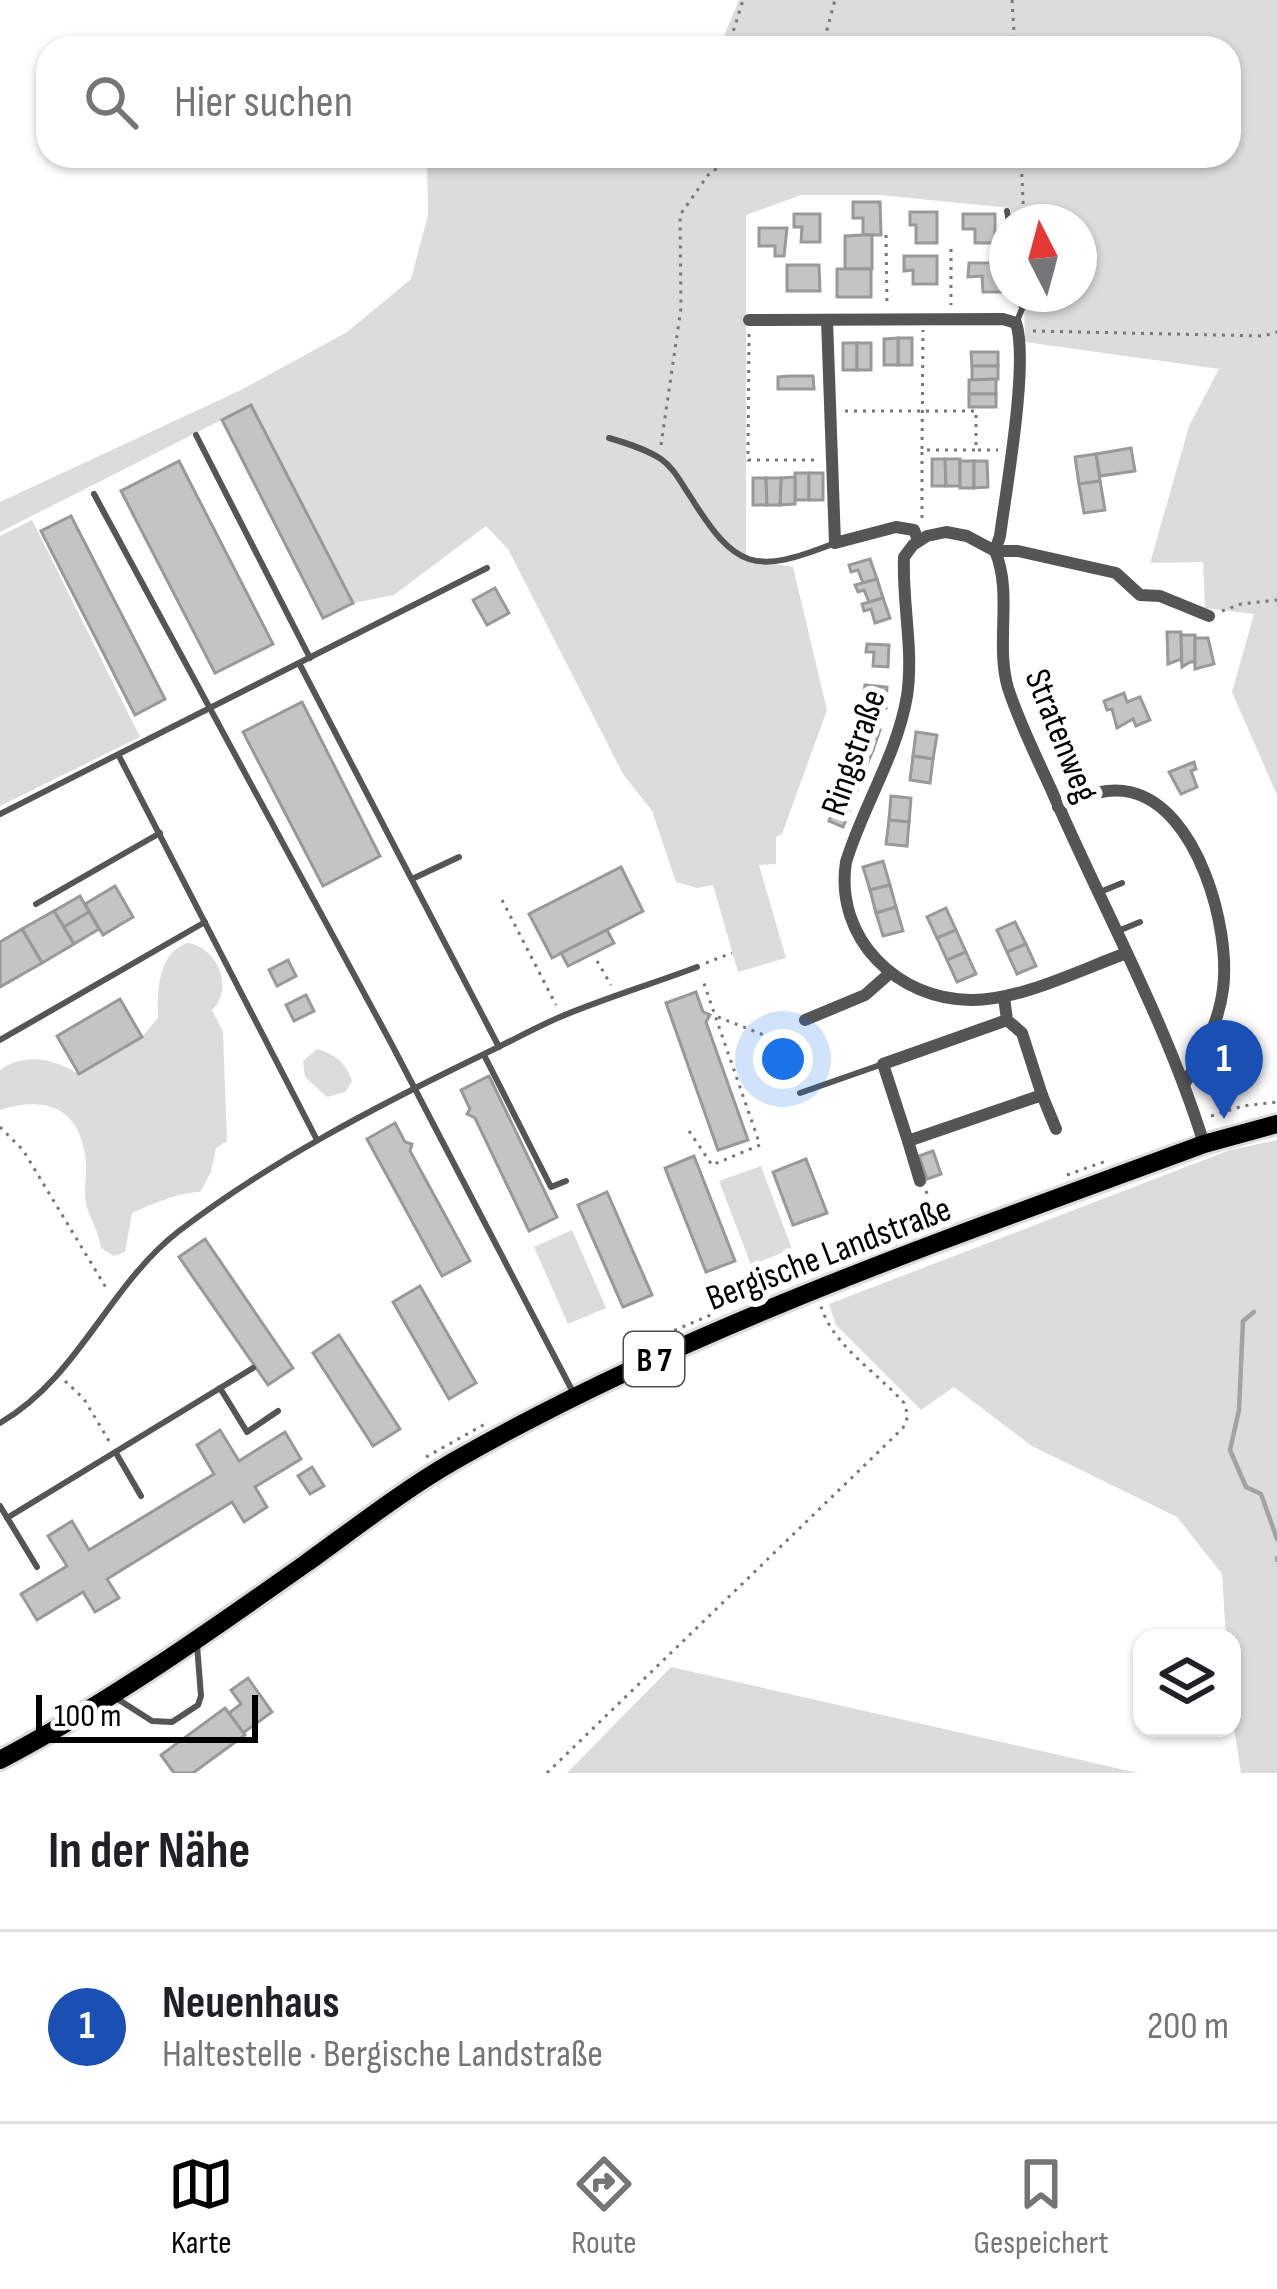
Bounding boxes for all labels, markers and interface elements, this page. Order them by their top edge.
search box [36,36,1241,168]
icon: search [78,69,144,135]
text: Hier suchen [174,75,353,130]
north arrow [989,204,1097,312]
street label: Stratenweg [1015,663,1107,809]
street label: Ringstraße [813,684,896,821]
pin: 1 [1185,1020,1263,1119]
your location [753,1029,813,1089]
street label: Bergische Landstraße [700,1188,957,1321]
road number: B 7 [624,1332,684,1386]
map controls [1133,1629,1241,1737]
button: layers [1133,1629,1241,1737]
scale bar [36,1689,258,1742]
text: 100 m [54,1696,121,1736]
text: In der Nähe [48,1821,250,1882]
text: Neuenhaus [162,1976,340,2031]
text: 1 [79,2003,95,2050]
text: 200 m [1147,2003,1229,2050]
text: Haltestelle · Bergische Landstraße [162,2031,603,2078]
tab: Karte [168,2151,234,2263]
tab: Route [571,2151,637,2263]
tab: Gespeichert [973,2151,1109,2263]

